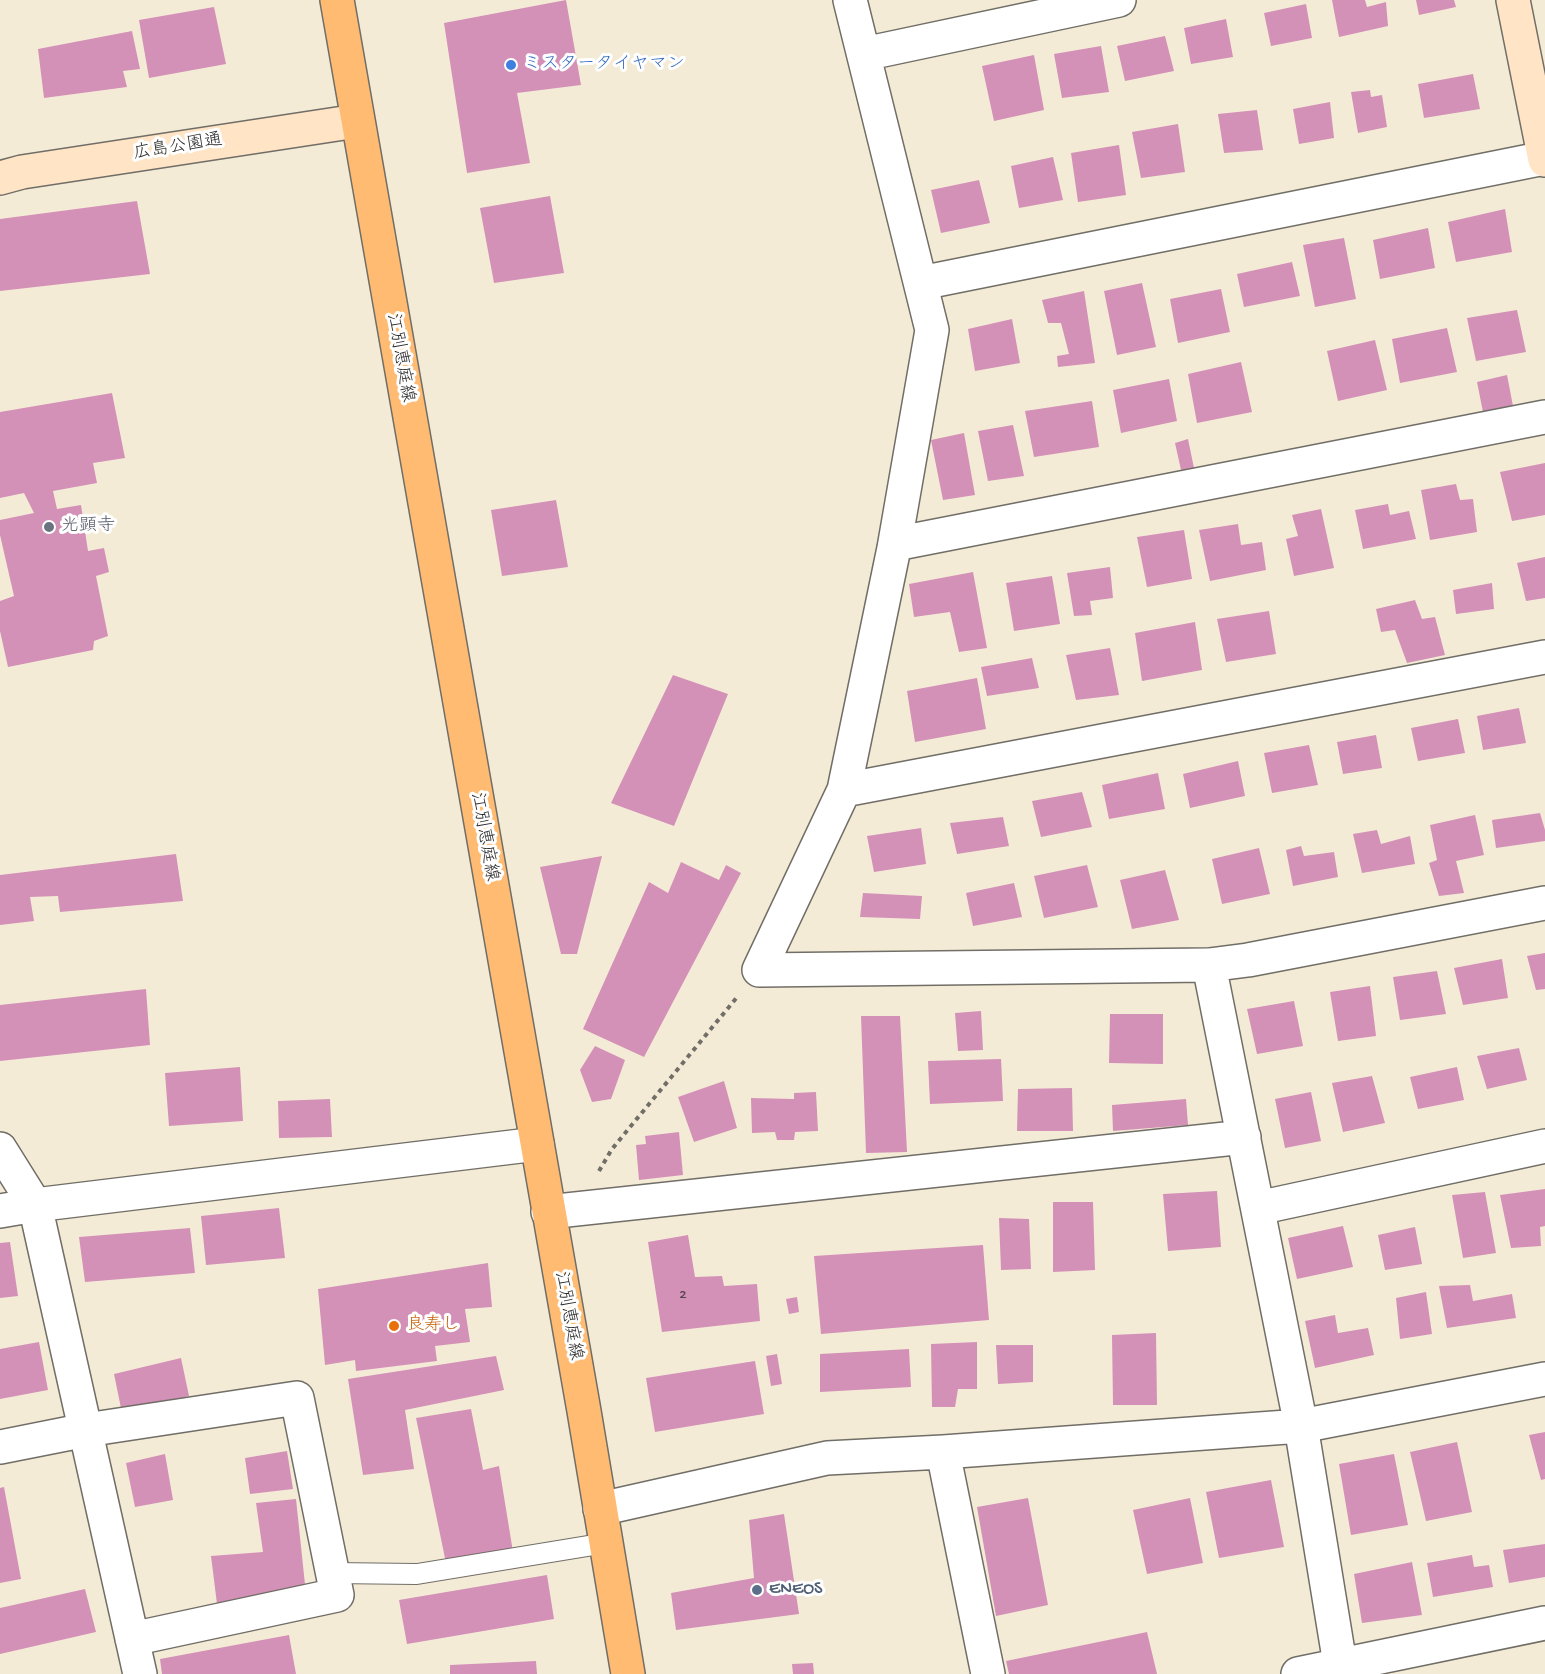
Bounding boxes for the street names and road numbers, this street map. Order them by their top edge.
street label: 広島公園通 [132,130,224,166]
street label: 江別恵庭線 [381,312,417,404]
street label: 江別恵庭線 [465,791,501,883]
street label: 江別恵庭線 [549,1270,585,1362]

